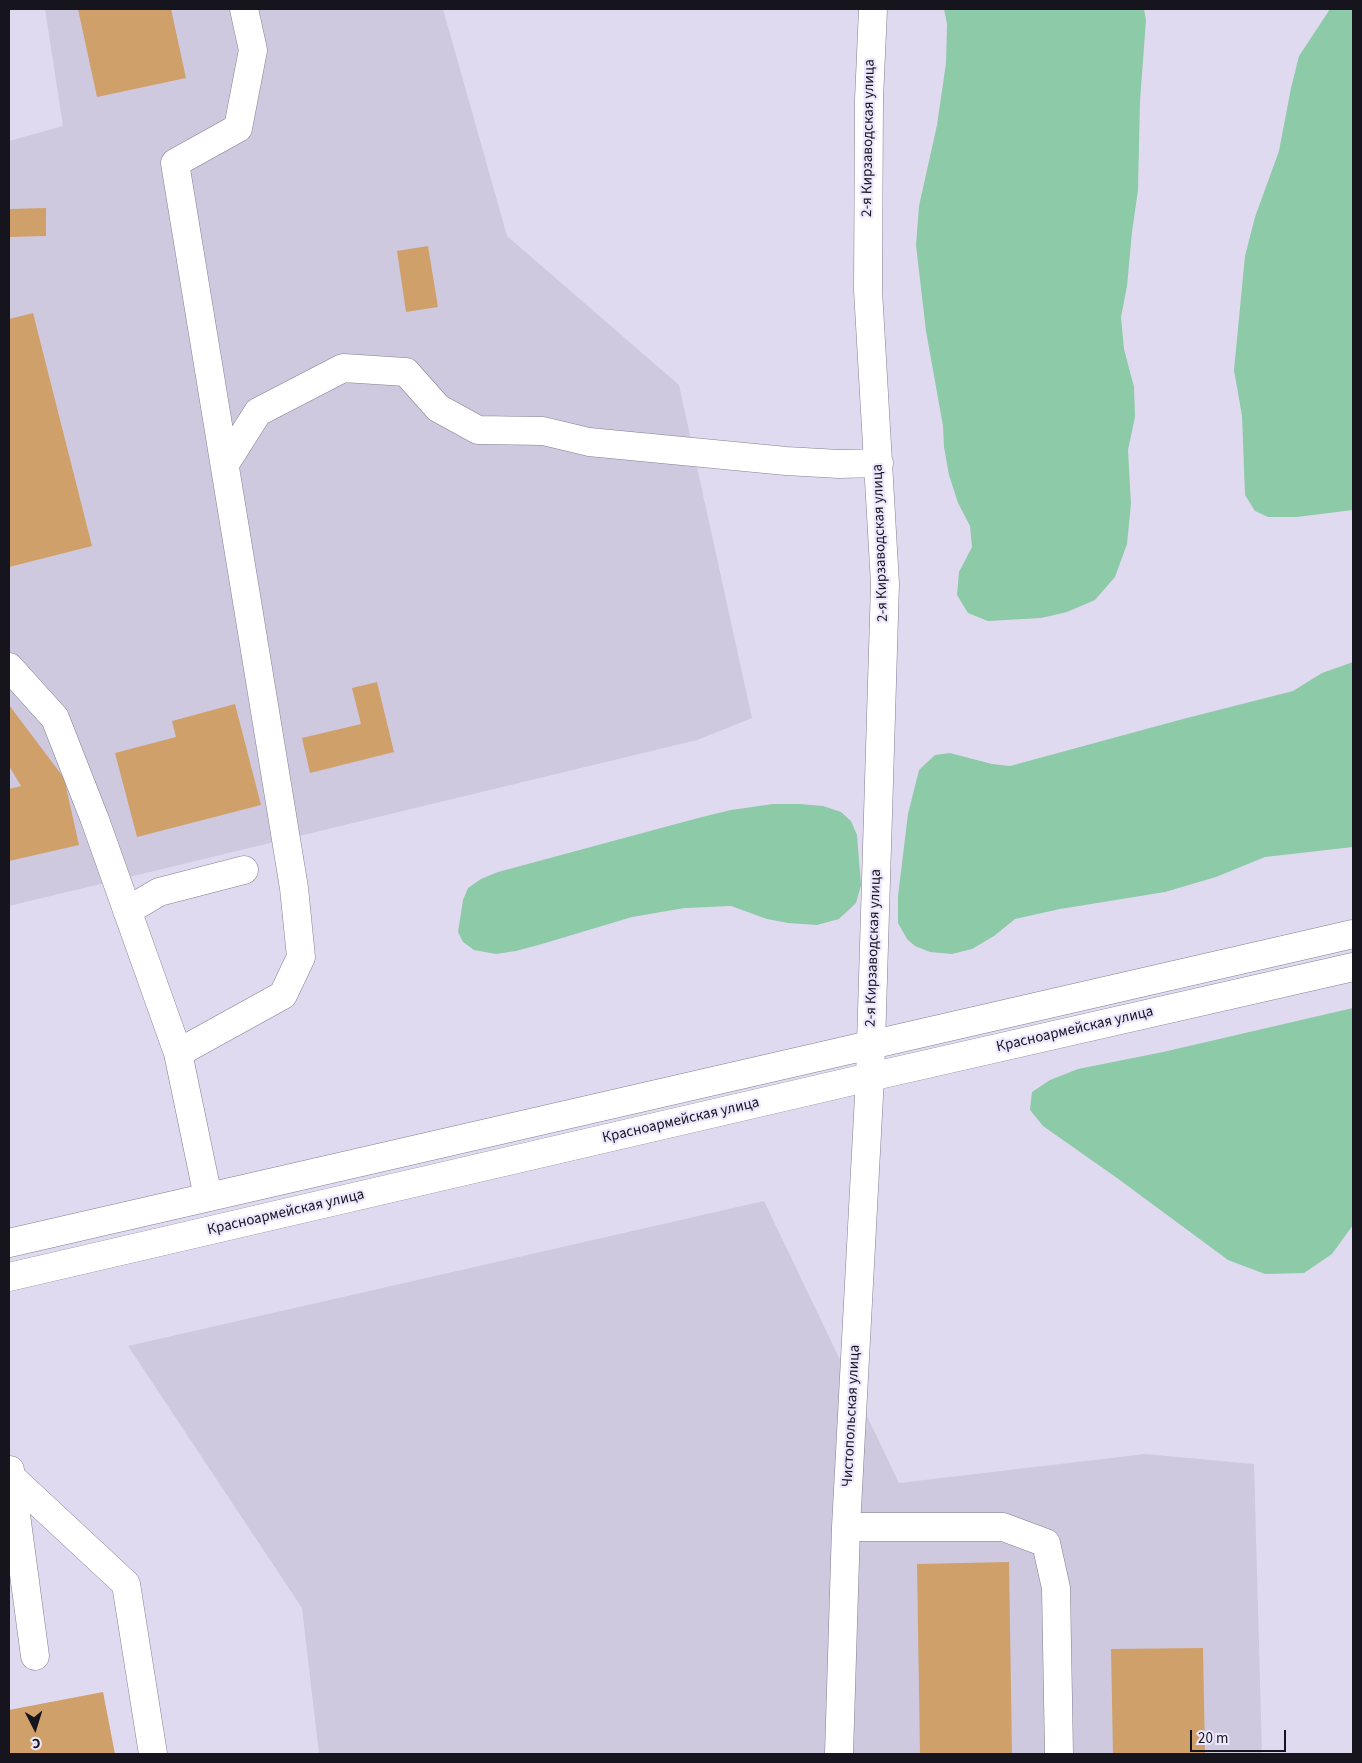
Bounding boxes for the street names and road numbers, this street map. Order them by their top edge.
street label: 2-я Кирзаводская улица [859,59,879,217]
street label: 2-я Кирзаводская улица [869,464,893,622]
street label: 2-я Кирзаводская улица [862,869,886,1027]
street label: Красноармейская улица [995,1003,1155,1057]
street label: Красноармейская улица [601,1094,761,1148]
street label: Красноармейская улица [206,1186,366,1240]
street label: Чистопольская улица [839,1344,865,1488]

